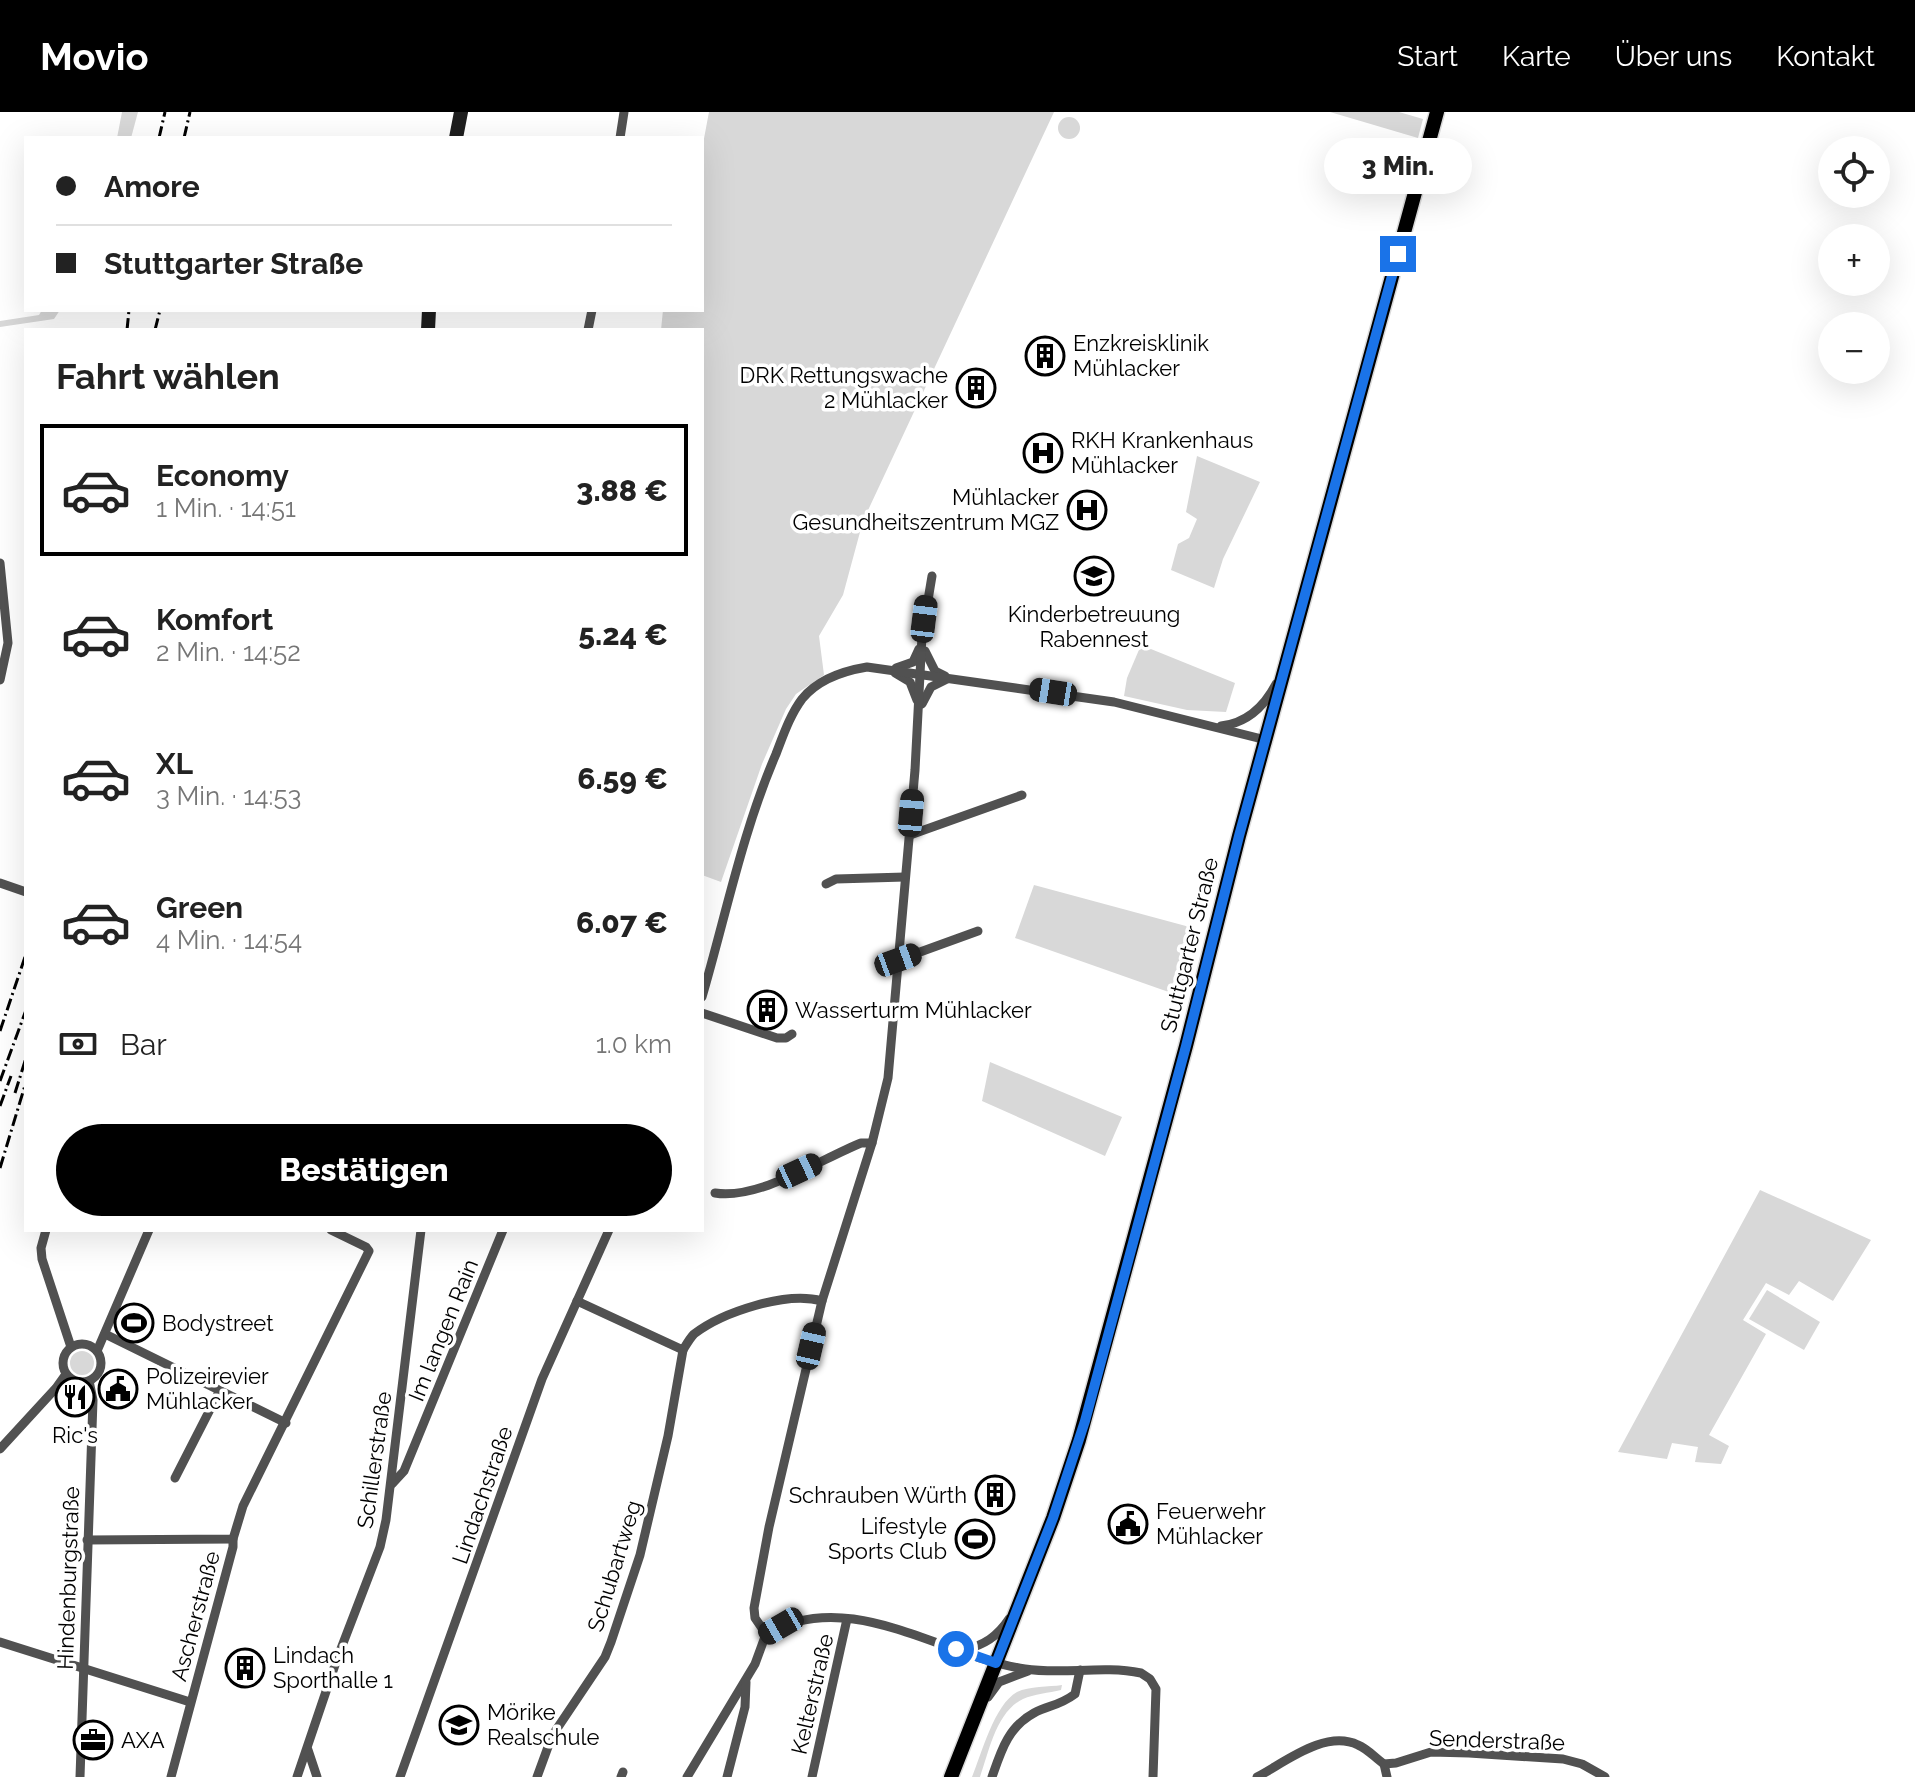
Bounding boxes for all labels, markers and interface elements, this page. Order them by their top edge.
text: Movio [40,34,149,79]
text: Start [1397,40,1458,73]
text: Karte [1502,40,1571,73]
text: Über uns [1615,40,1732,73]
text: Kontakt [1776,40,1875,73]
map controls [1818,136,1890,384]
button: locate [1818,136,1890,208]
callout: 3 Min. [1324,138,1472,194]
text: 3 Min. [1362,151,1434,181]
text: Amore [104,169,200,204]
button: + [1818,224,1890,296]
route end [1380,236,1416,272]
text: Stuttgarter Straße [104,246,363,281]
button: − [1818,312,1890,384]
place label: Enzkreisklinik Mühlacker [1073,330,1209,381]
building icon: Enzkreisklinik Mühlacker [1024,335,1066,377]
text: Fahrt wählen [56,355,280,397]
place label: DRK Rettungswache 2 Mühlacker [740,362,948,413]
building icon: DRK Rettungswache 2 Mühlacker [955,367,997,409]
place label: RKH Krankenhaus Mühlacker [1071,427,1253,478]
hospital icon: RKH Krankenhaus Mühlacker [1022,432,1064,474]
icon: car [60,454,132,526]
text: Economy [156,458,289,493]
text: 3.88 € [576,473,668,508]
place label: Mühlacker Gesundheitszentrum MGZ [793,484,1059,535]
hospital icon: Mühlacker Gesundheitszentrum MGZ [1066,489,1108,531]
text: 1 Min. · 14:51 [156,493,296,523]
school or university icon: Kinderbetreuung Rabennest [1073,555,1115,597]
car [909,594,939,644]
icon: car [60,598,132,670]
place label: Kinderbetreuung Rabennest [1008,601,1180,652]
text: Komfort [156,602,273,637]
text: 5.24 € [578,617,668,652]
text: 2 Min. · 14:52 [156,637,301,667]
car [1027,676,1079,708]
icon: car [60,742,132,814]
text: XL [156,746,193,781]
text: 6.59 € [577,761,668,796]
text: 3 Min. · 14:53 [156,781,302,811]
car [897,788,925,838]
street label: Stuttgarter Straße [1155,855,1223,1035]
icon: car [60,886,132,958]
text: Green [156,890,243,925]
text: 6.07 € [576,905,668,940]
text: 4 Min. · 14:54 [156,925,302,955]
car [871,941,925,979]
building icon: Wasserturm Mühlacker [746,989,788,1031]
place label: Wasserturm Mühlacker [795,997,1032,1023]
icon: cash [56,1022,100,1066]
text: Bar [120,1027,167,1062]
text: 1.0 km [596,1029,672,1059]
button: Bestätigen [56,1124,672,1216]
car [772,1150,826,1192]
street label: Im langen Rain [403,1255,483,1405]
sports icon: Bodystreet [113,1302,155,1344]
place label: Bodystreet [162,1310,274,1336]
car [794,1320,828,1372]
place label: Polizeirevier Mühlacker [146,1363,269,1414]
public building icon: Polizeirevier Mühlacker [97,1368,139,1410]
restaurant icon: Ric's [54,1376,96,1418]
street label: Schillerstraße [351,1390,397,1530]
place label: Ric's [52,1422,98,1448]
street label: Lindachstraße [446,1423,518,1567]
building icon: Schrauben Würth [974,1474,1016,1516]
place label: Schrauben Würth [789,1482,967,1508]
street label: Hindenburgstraße [52,1486,84,1670]
street label: Schubartweg [582,1497,646,1635]
place label: Feuerwehr Mühlacker [1156,1498,1266,1549]
public building icon: Feuerwehr Mühlacker [1107,1503,1149,1545]
place label: Lifestyle Sports Club [828,1513,947,1564]
sports icon: Lifestyle Sports Club [954,1518,996,1560]
street label: Ascherstraße [165,1548,225,1684]
car [754,1604,808,1648]
street label: Kelterstraße [786,1631,839,1757]
route start [938,1631,974,1667]
place label: Lindach Sporthalle 1 [273,1642,393,1693]
building icon: Lindach Sporthalle 1 [224,1647,266,1689]
place label: Mörike Realschule [487,1699,599,1750]
school or university icon: Mörike Realschule [438,1704,480,1746]
office icon: AXA [72,1719,114,1761]
street label: Senderstraße [1429,1725,1566,1755]
place label: AXA [121,1727,165,1753]

